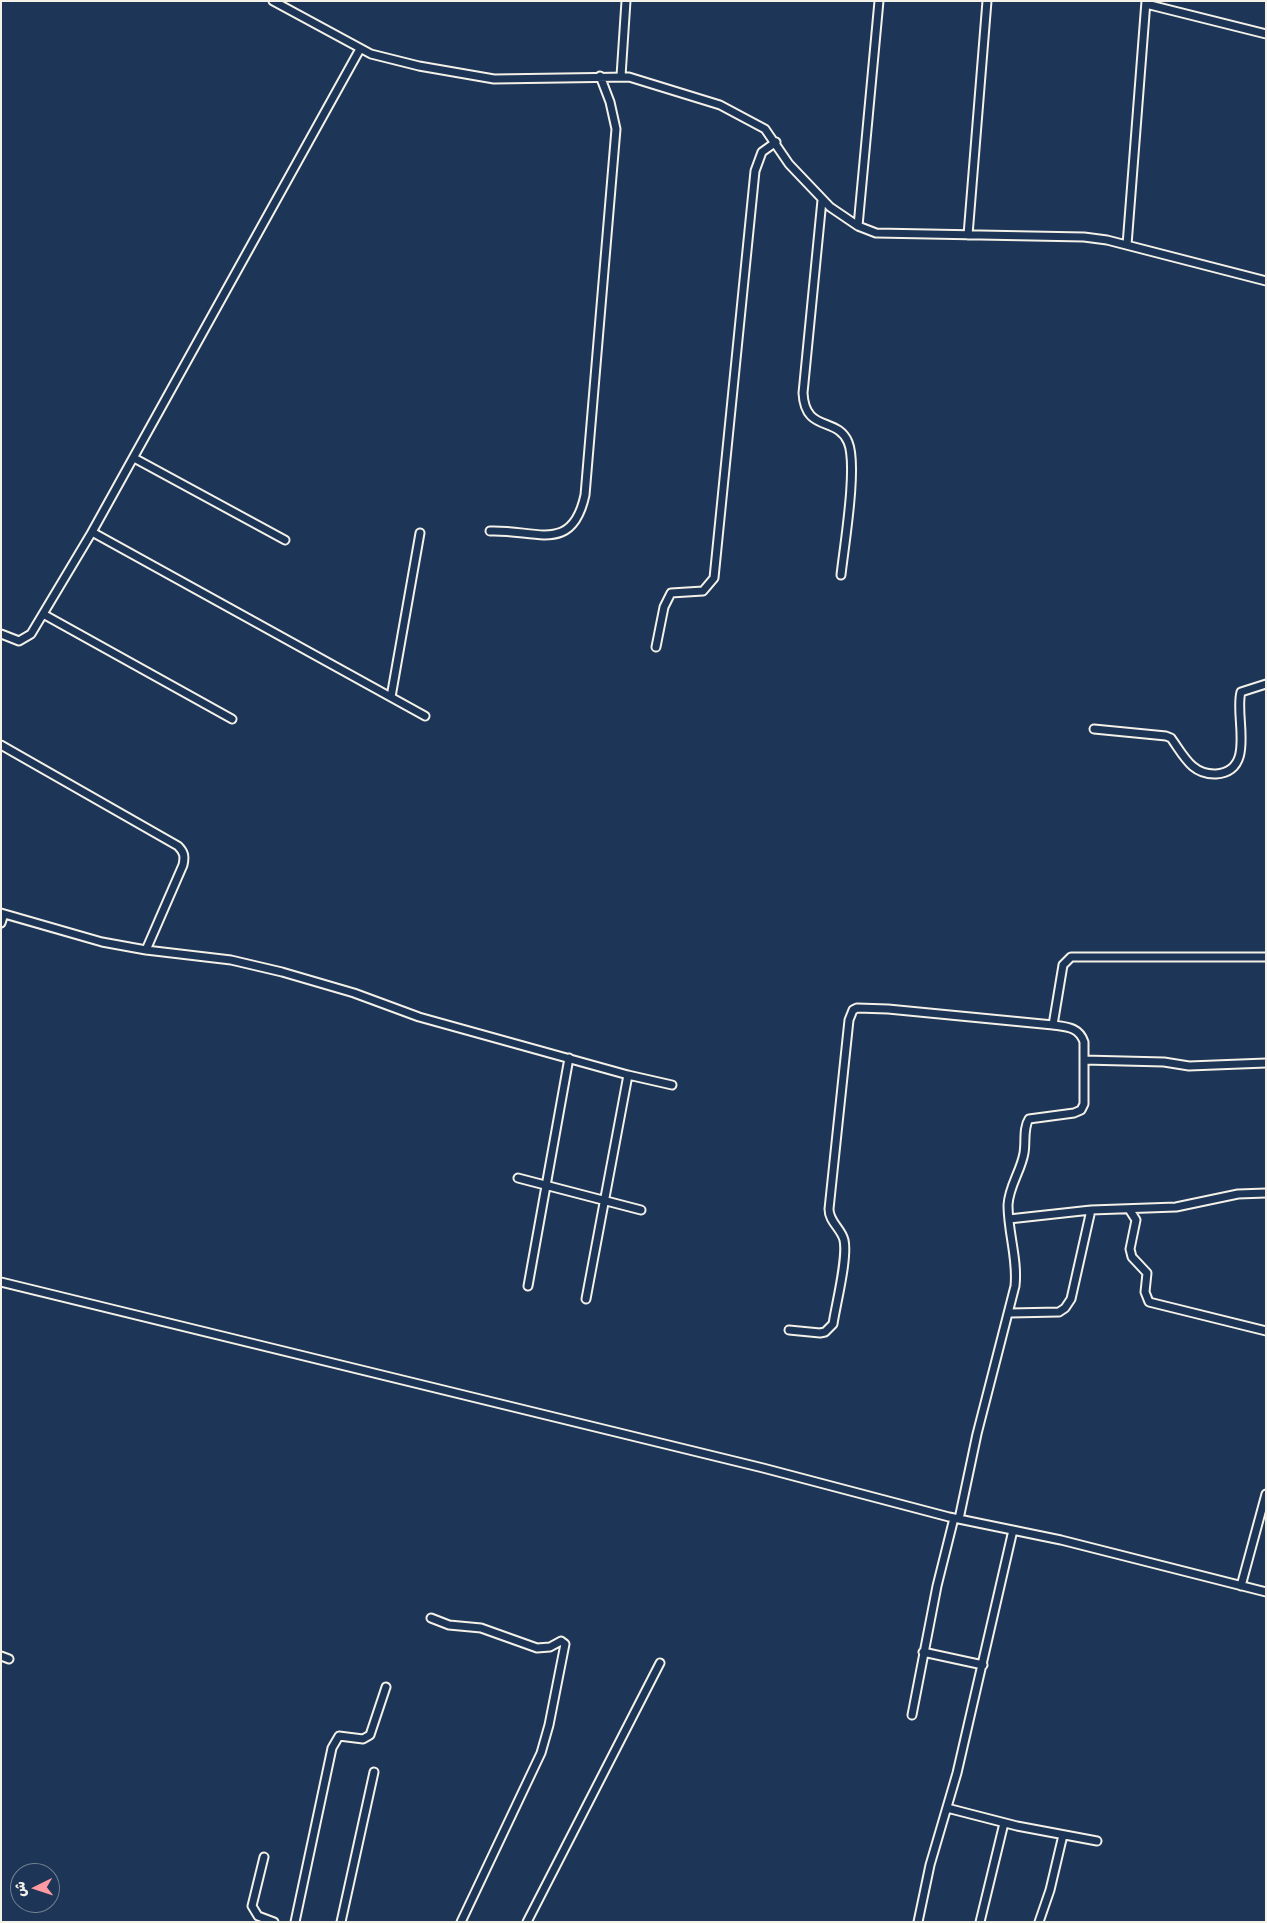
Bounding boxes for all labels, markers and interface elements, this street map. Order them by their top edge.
north arrow [10,1863,60,1913]
text: ش [12,1881,30,1897]

